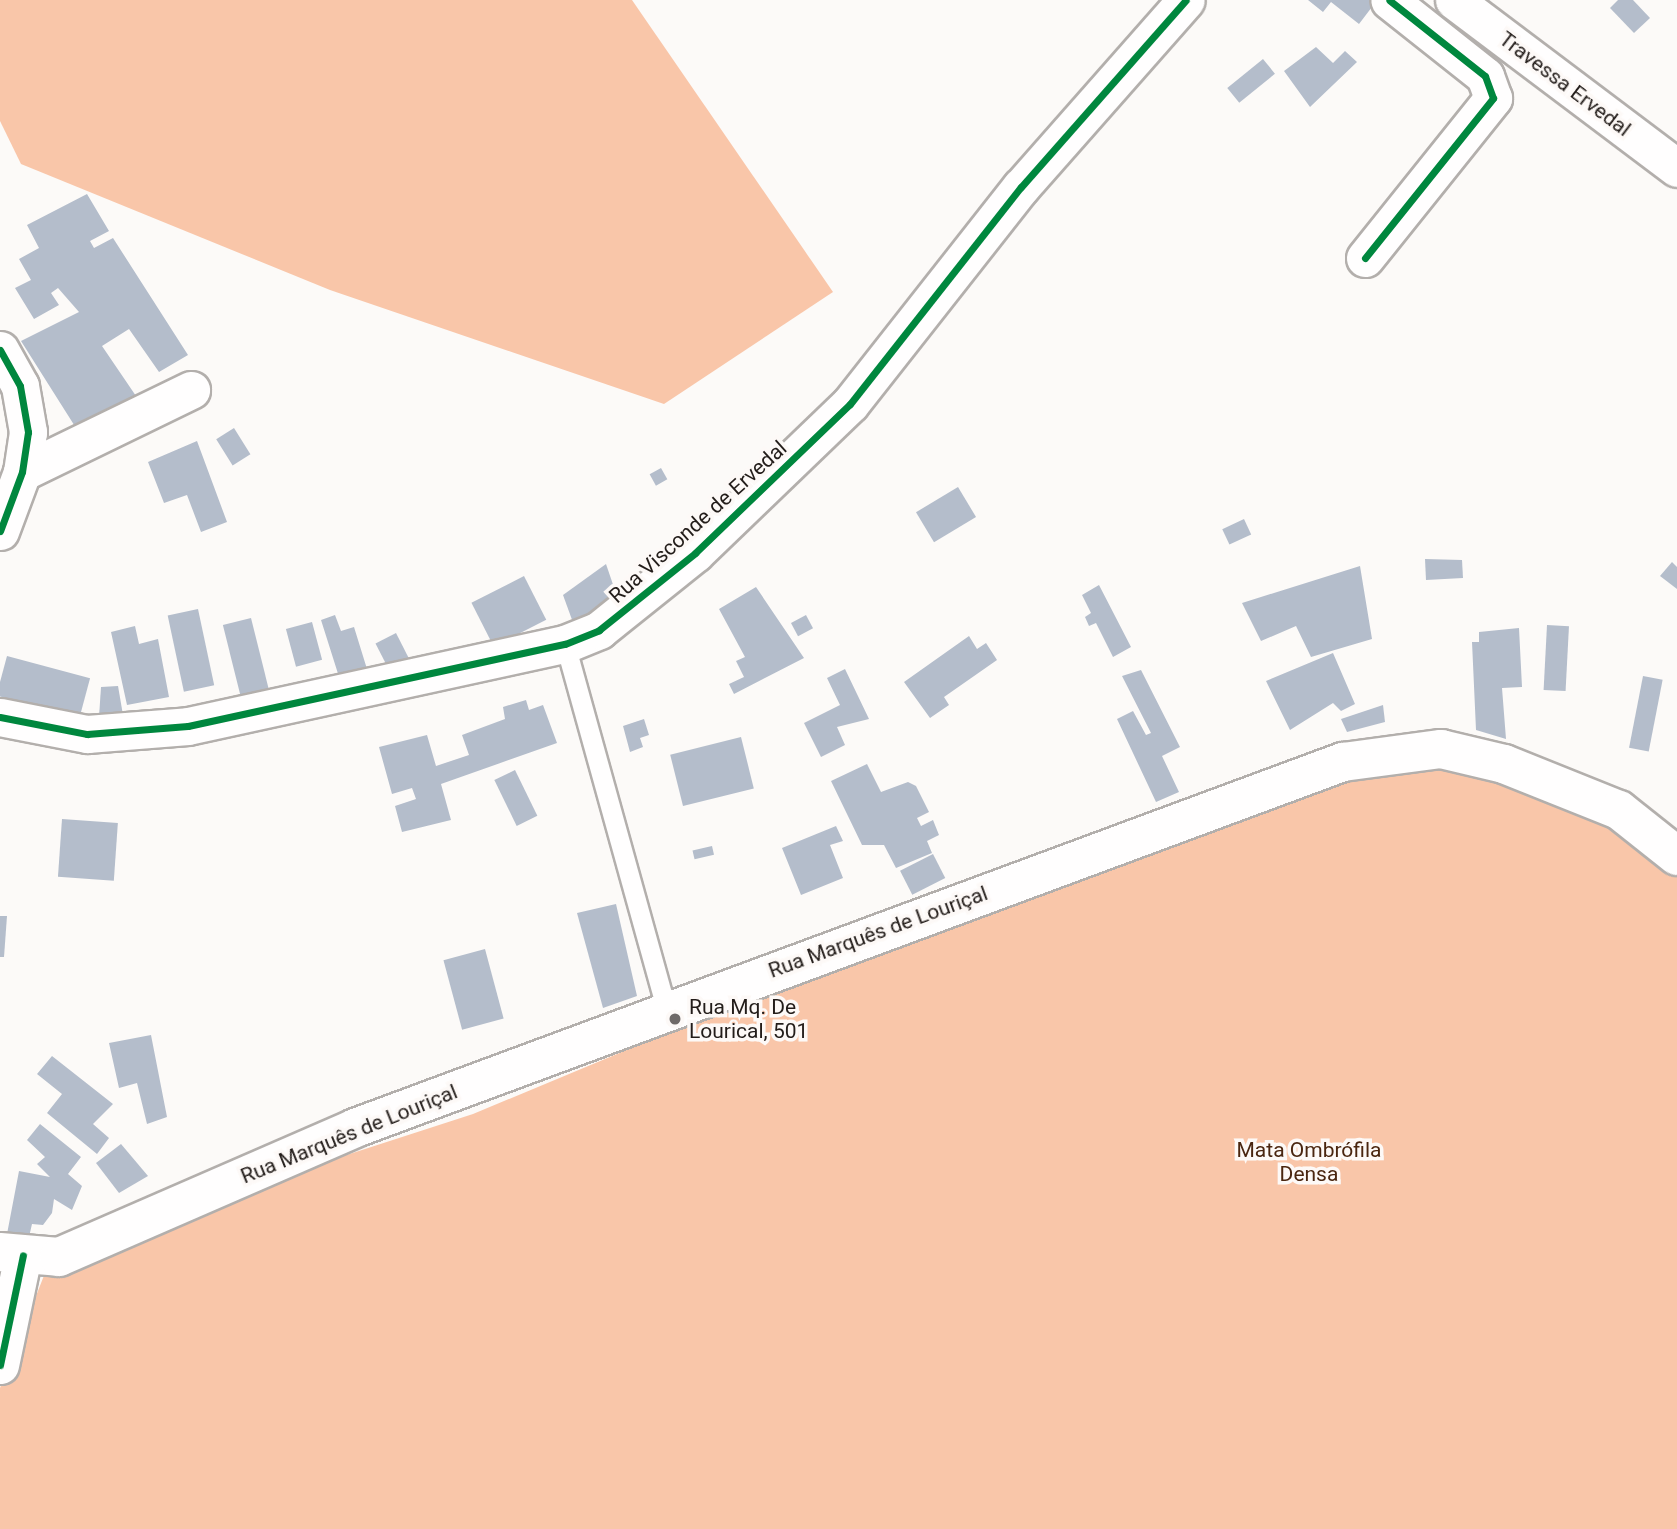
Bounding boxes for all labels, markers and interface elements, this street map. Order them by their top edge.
street label: Travessa Ervedal [1494,26,1636,142]
street label: Rua Visconde de Ervedal [604,436,792,608]
street label: Rua Marquês de Louriçal [765,881,991,983]
place label: Rua Mq. De Lourical, 501 [689,994,808,1044]
marker: Rua Mq. De Lourical, 501 [667,1011,683,1027]
street label: Rua Marquês de Louriçal [237,1079,461,1189]
park label: Mata Ombrófila Densa [1237,1137,1381,1187]

